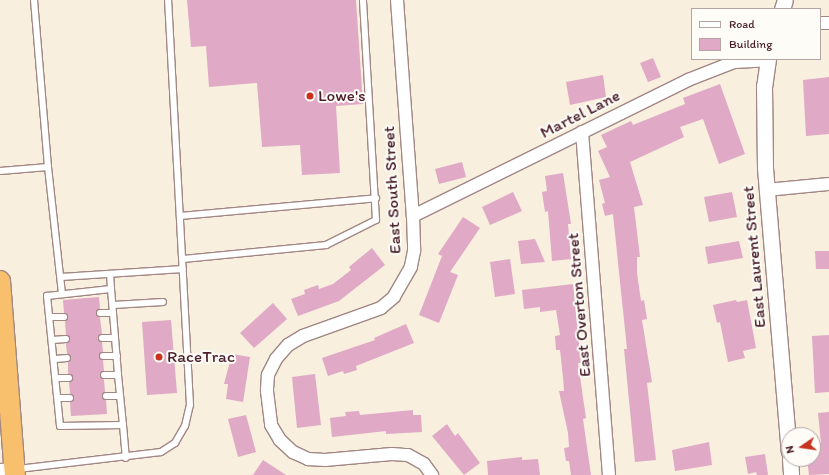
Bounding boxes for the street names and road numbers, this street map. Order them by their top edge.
street label: Martel Lane [537,85,623,143]
street label: East South Street [378,126,406,254]
street label: East Laurent Street [738,185,770,329]
street label: East Overton Street [563,232,595,378]

